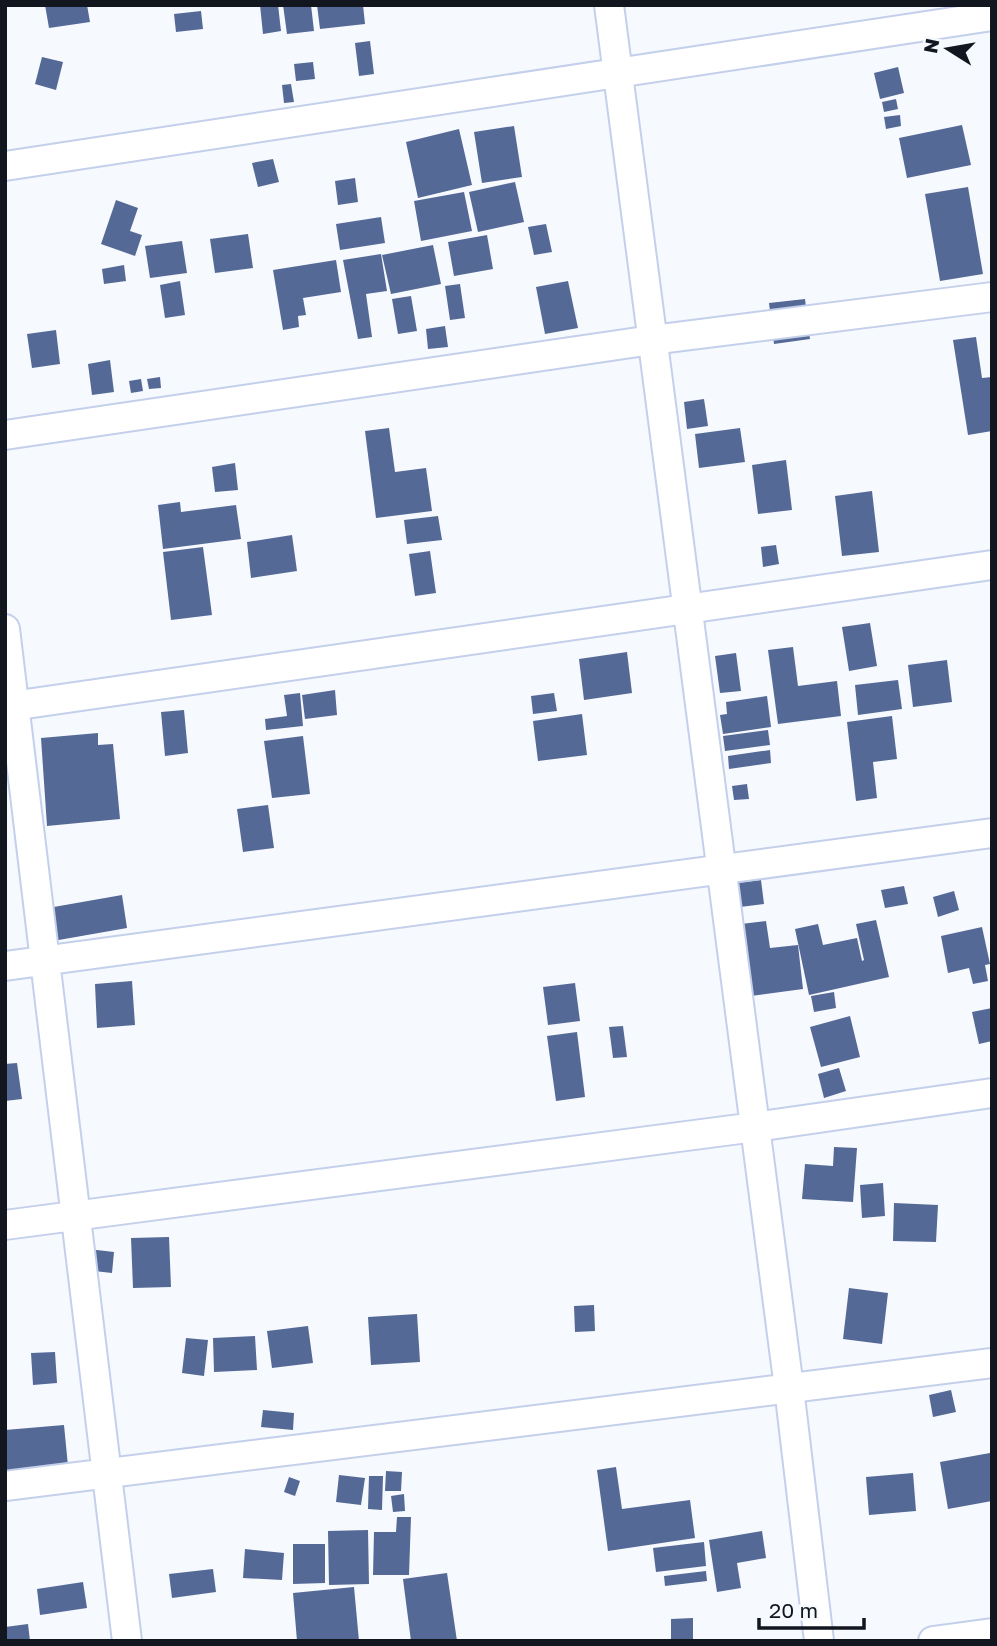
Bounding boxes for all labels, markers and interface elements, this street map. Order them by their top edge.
north arrow [913,14,983,84]
text: N [918,36,943,55]
scale bar [759,1586,864,1630]
text: 20 m [769,1597,818,1623]

